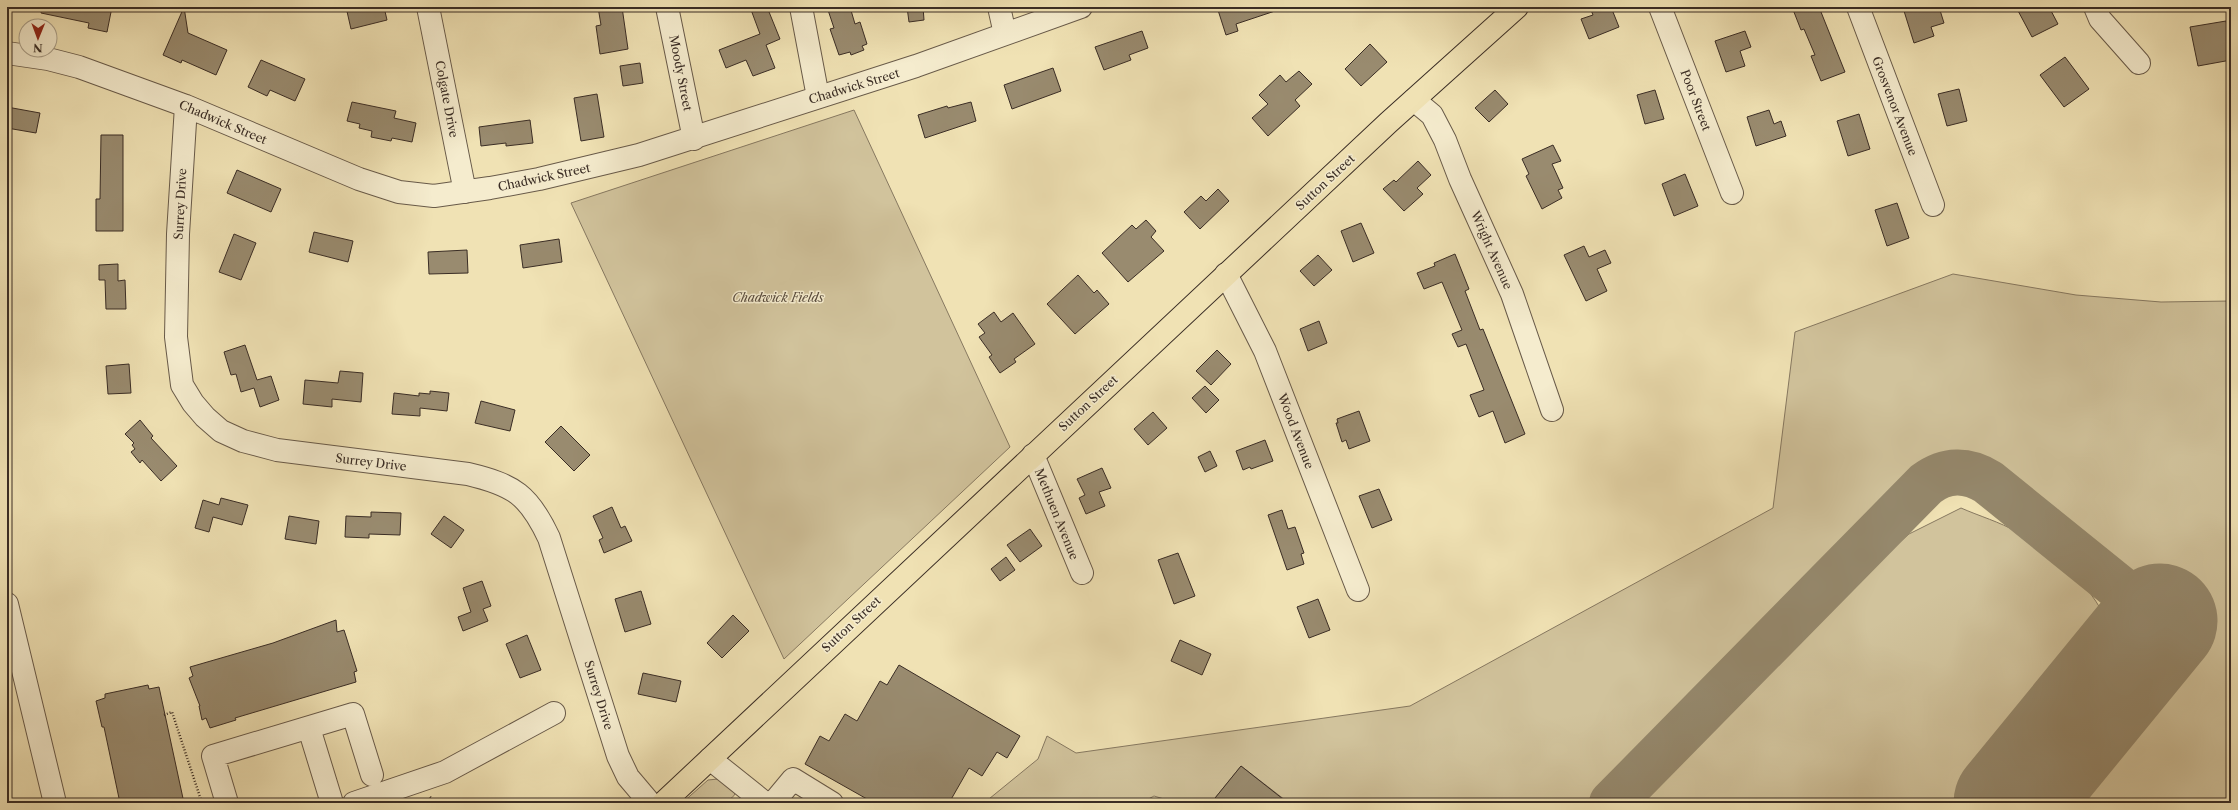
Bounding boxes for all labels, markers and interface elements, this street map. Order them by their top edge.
north arrow [18,18,58,58]
street label: Moody Street [666,34,696,113]
text: N [32,41,43,55]
street label: Grosvenor Avenue [1869,54,1921,158]
street label: Colgate Drive [432,59,462,139]
street label: Chadwick Street [807,65,902,107]
street label: Poor Street [1677,67,1715,133]
street label: Chadwick Street [177,97,270,148]
street label: Sutton Street [1292,150,1358,213]
street label: Chadwick Street [496,160,592,194]
street label: Surrey Drive [171,168,189,240]
street label: Wright Avenue [1468,207,1516,292]
park label: Chadwick Fields [732,290,824,305]
street label: Sutton Street [1055,371,1121,434]
street label: Wood Avenue [1274,390,1317,471]
street label: Surrey Drive [335,450,408,474]
street label: Methuen Avenue [1032,466,1082,562]
street label: Sutton Street [818,592,884,655]
street label: Surrey Drive [581,659,617,732]

